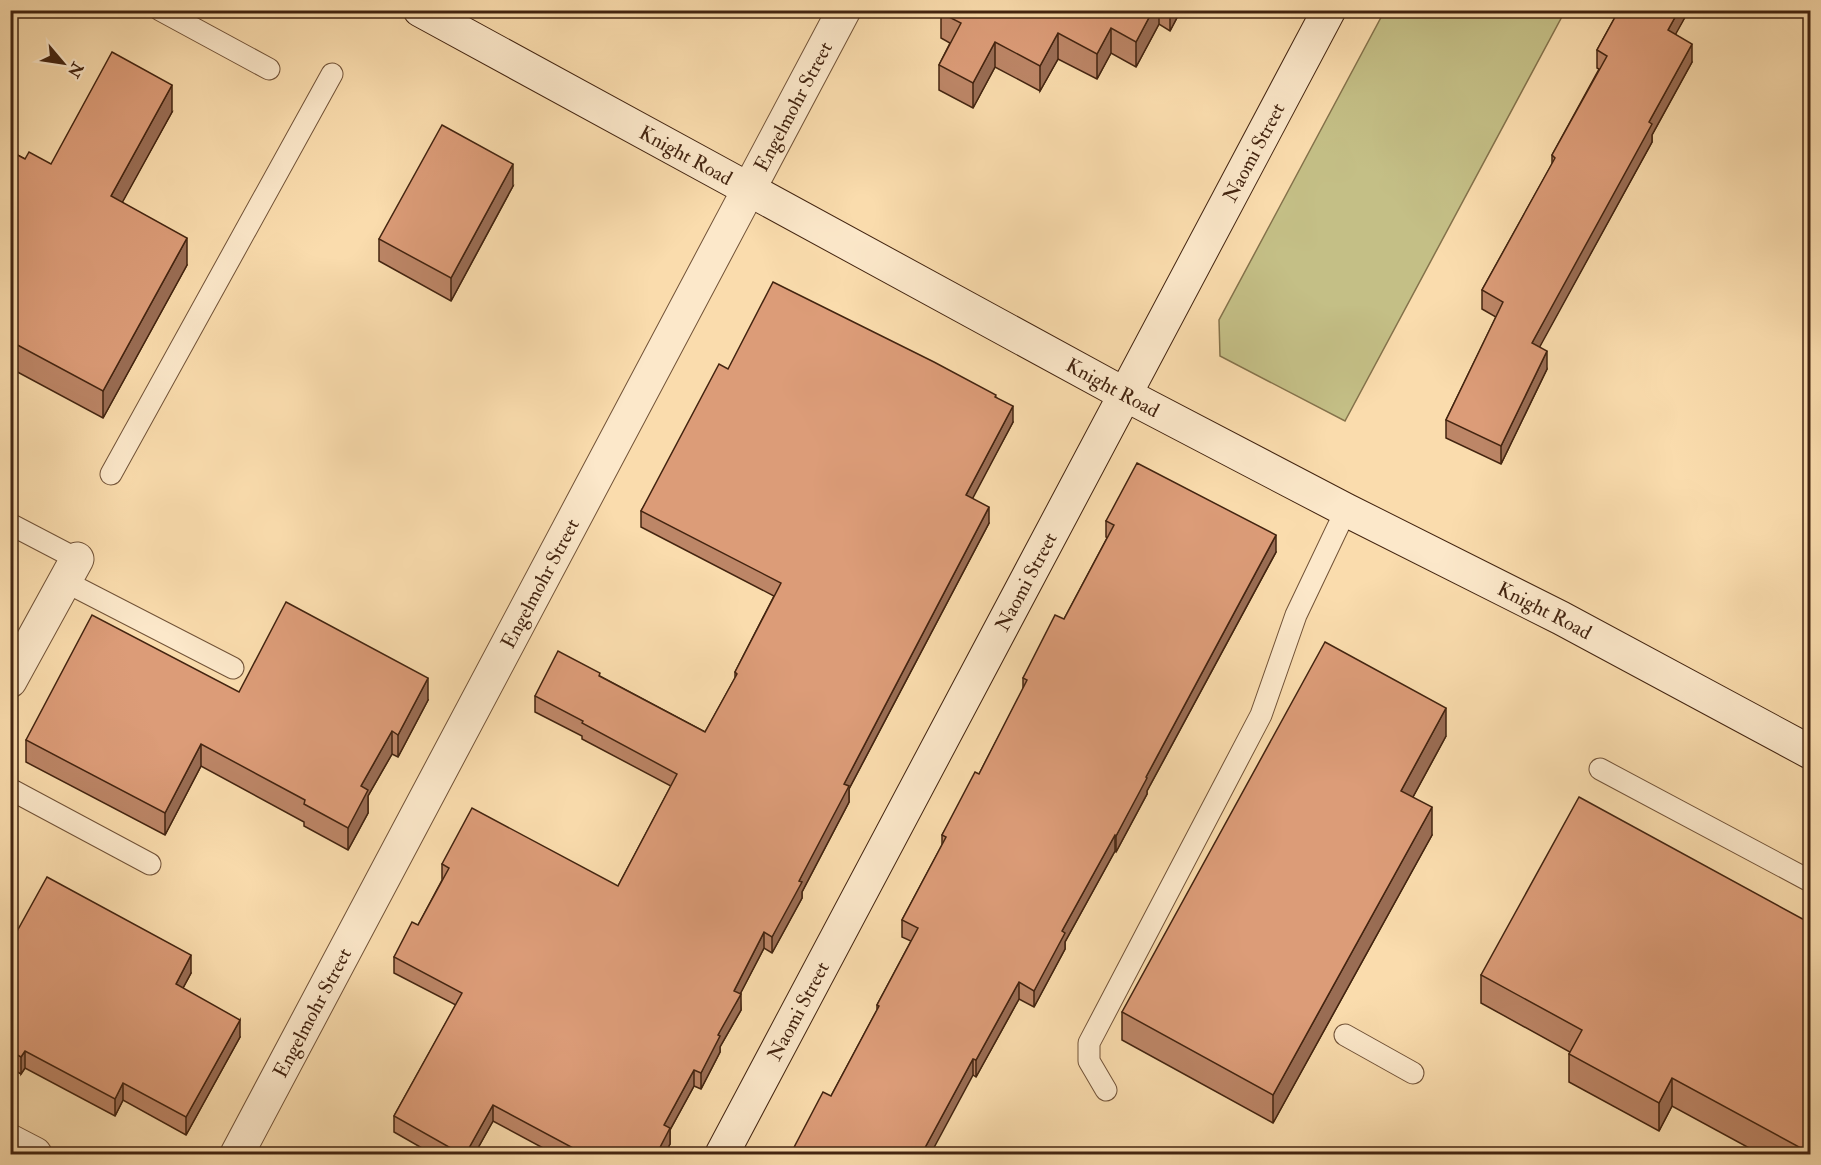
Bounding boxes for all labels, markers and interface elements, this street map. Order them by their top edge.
north arrow [33,33,93,93]
street label: Engelmohr Street [749,37,838,176]
text: N [63,58,88,81]
street label: Naomi Street [1217,98,1291,206]
street label: Knight Road [635,120,737,191]
street label: Knight Road [1062,353,1164,423]
street label: Engelmohr Street [496,514,585,653]
street label: Naomi Street [990,528,1063,636]
street label: Knight Road [1493,576,1596,645]
street label: Engelmohr Street [268,943,357,1082]
street label: Naomi Street [762,957,835,1065]

